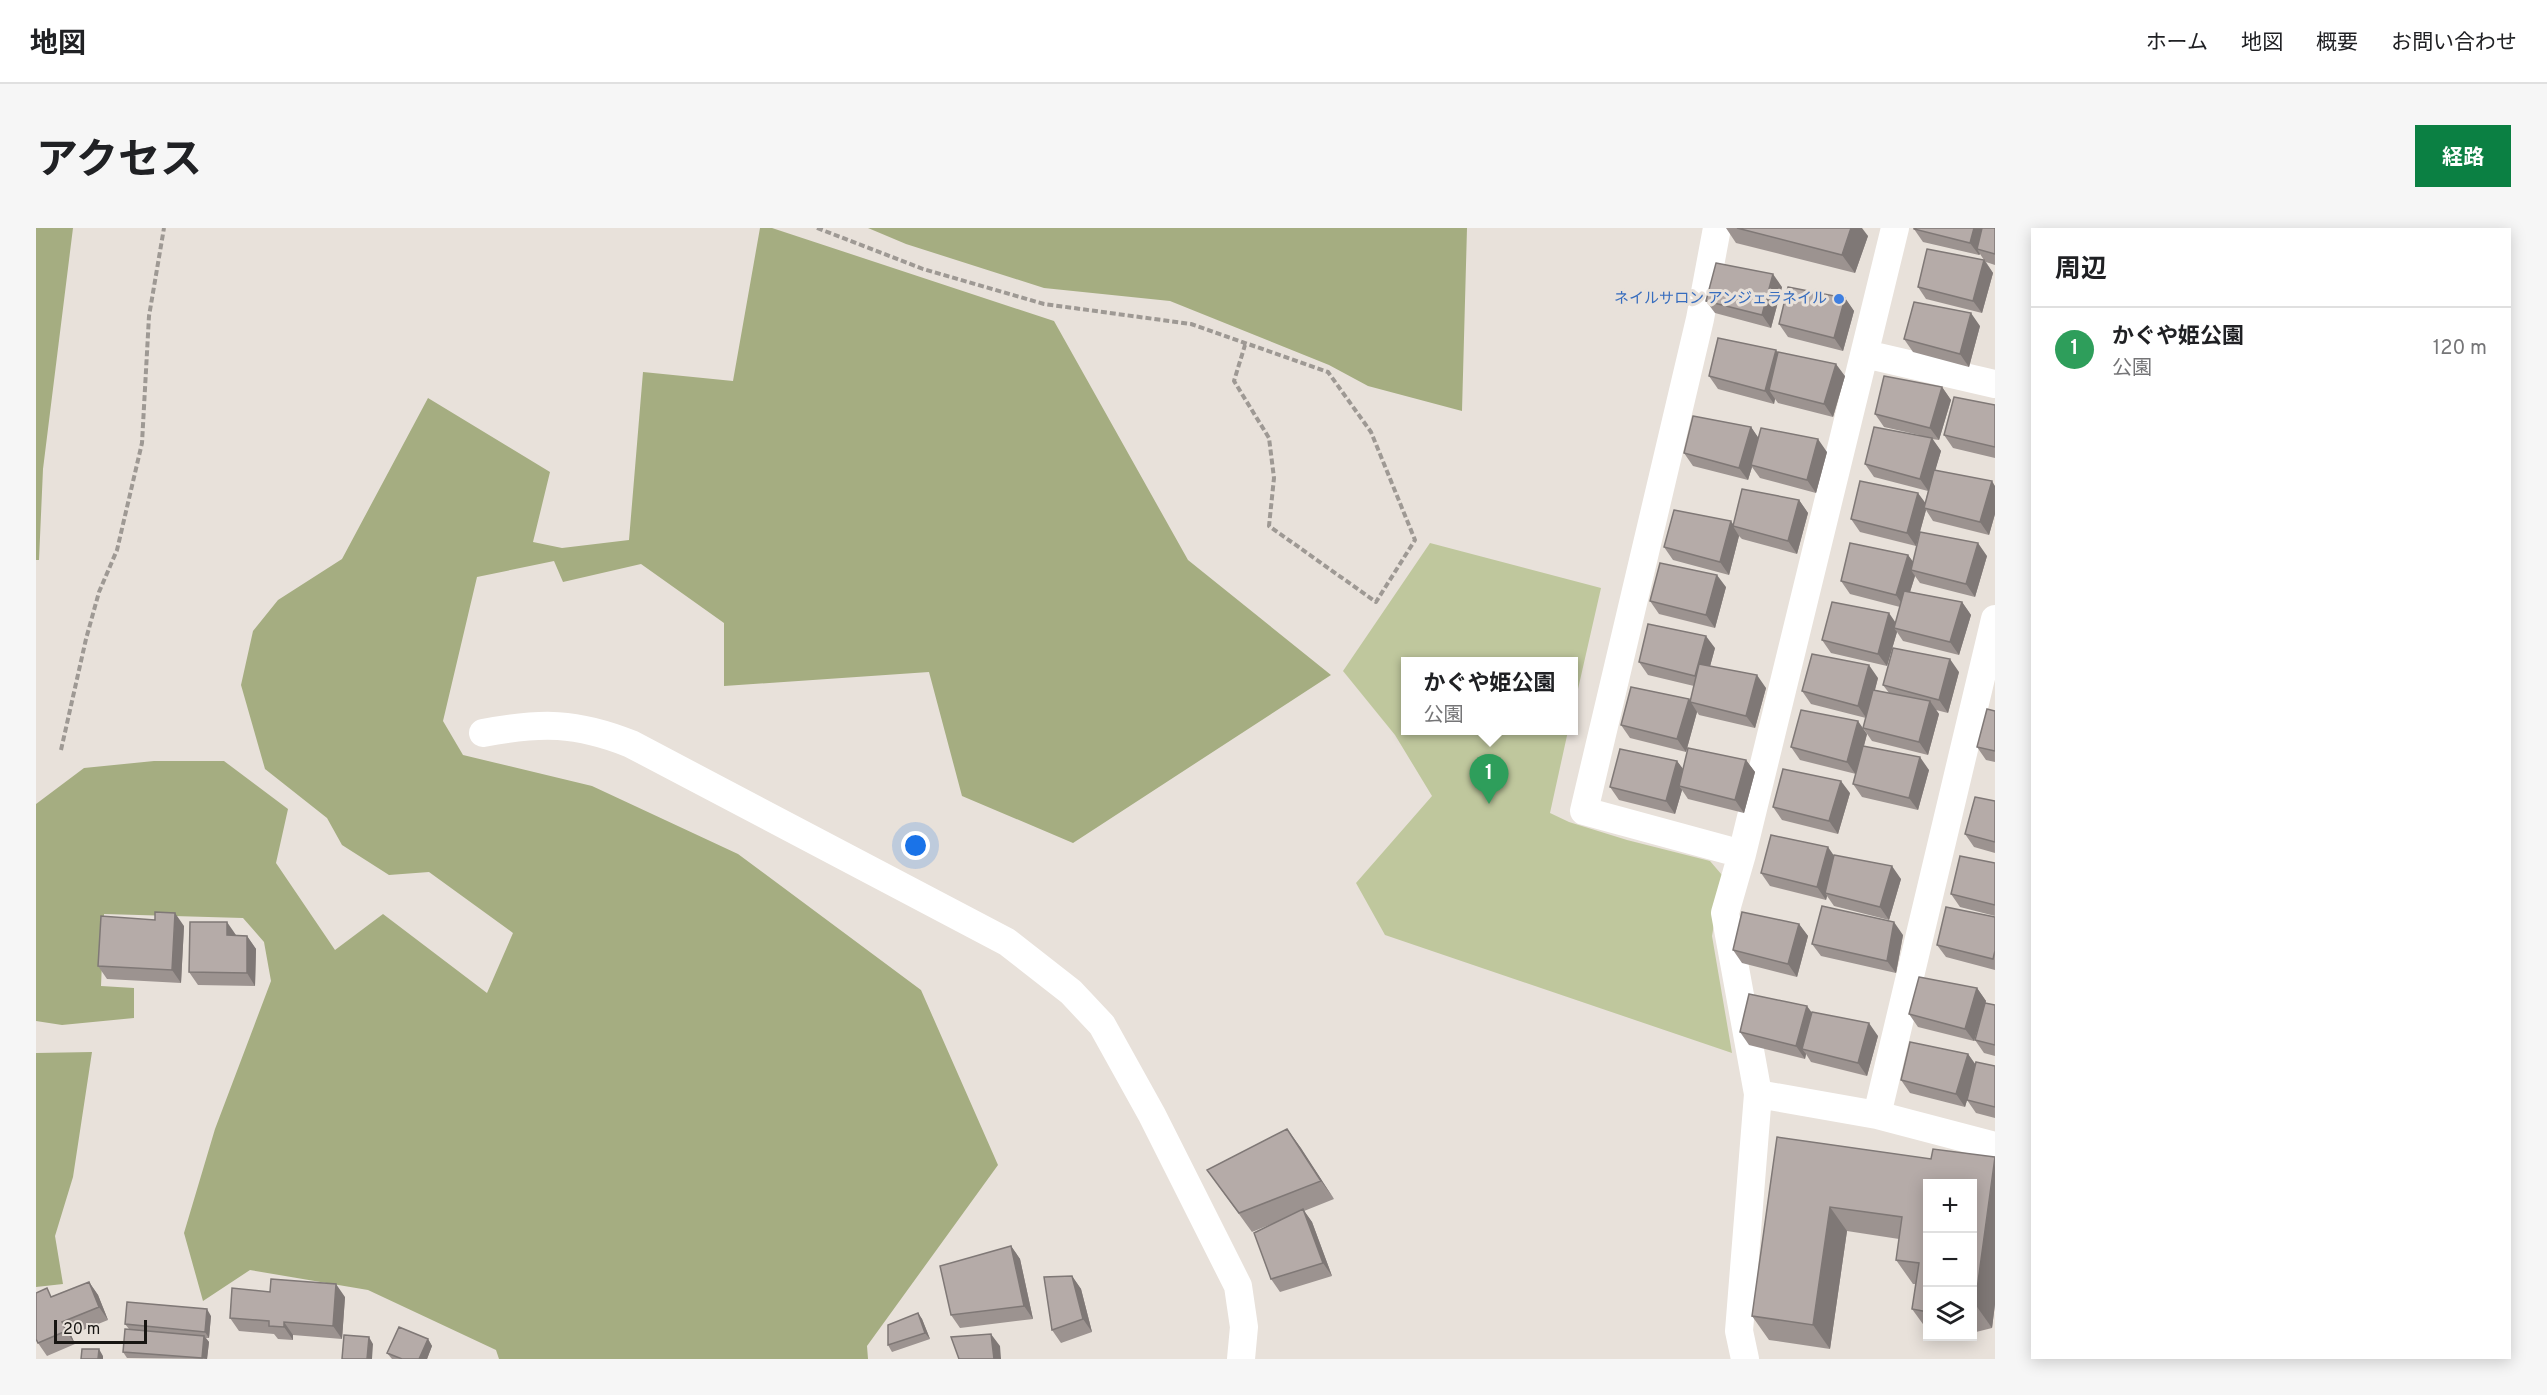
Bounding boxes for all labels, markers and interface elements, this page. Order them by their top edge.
text: 地図 [30,27,86,63]
text: ホーム [2146,30,2208,57]
text: 地図 [2241,30,2283,57]
text: 概要 [2316,30,2358,57]
text: お問い合わせ [2391,30,2517,57]
button: 経路 [2415,125,2511,187]
text: アクセス [36,136,202,189]
text: 周辺 [2055,254,2107,287]
place label: ネイルサロン アンジェラネイル [1614,290,1827,309]
marker: ネイルサロン アンジェラネイル [1832,292,1846,306]
text: かぐや姫公園 [2112,324,2244,351]
text: 1 [2071,336,2079,362]
text: 120 m [2433,336,2487,362]
text: 公園 [2112,356,2152,382]
popup [1401,657,1578,735]
text: かぐや姫公園 [1423,671,1556,698]
text: 公園 [1423,703,1463,729]
pin: 1 [1470,754,1508,804]
your location [901,831,930,860]
map controls [1923,1179,1977,1341]
button: + [1923,1179,1977,1233]
button: − [1923,1233,1977,1287]
button: layers [1923,1287,1977,1341]
scale bar [54,1317,147,1344]
text: 20 m [63,1320,100,1340]

